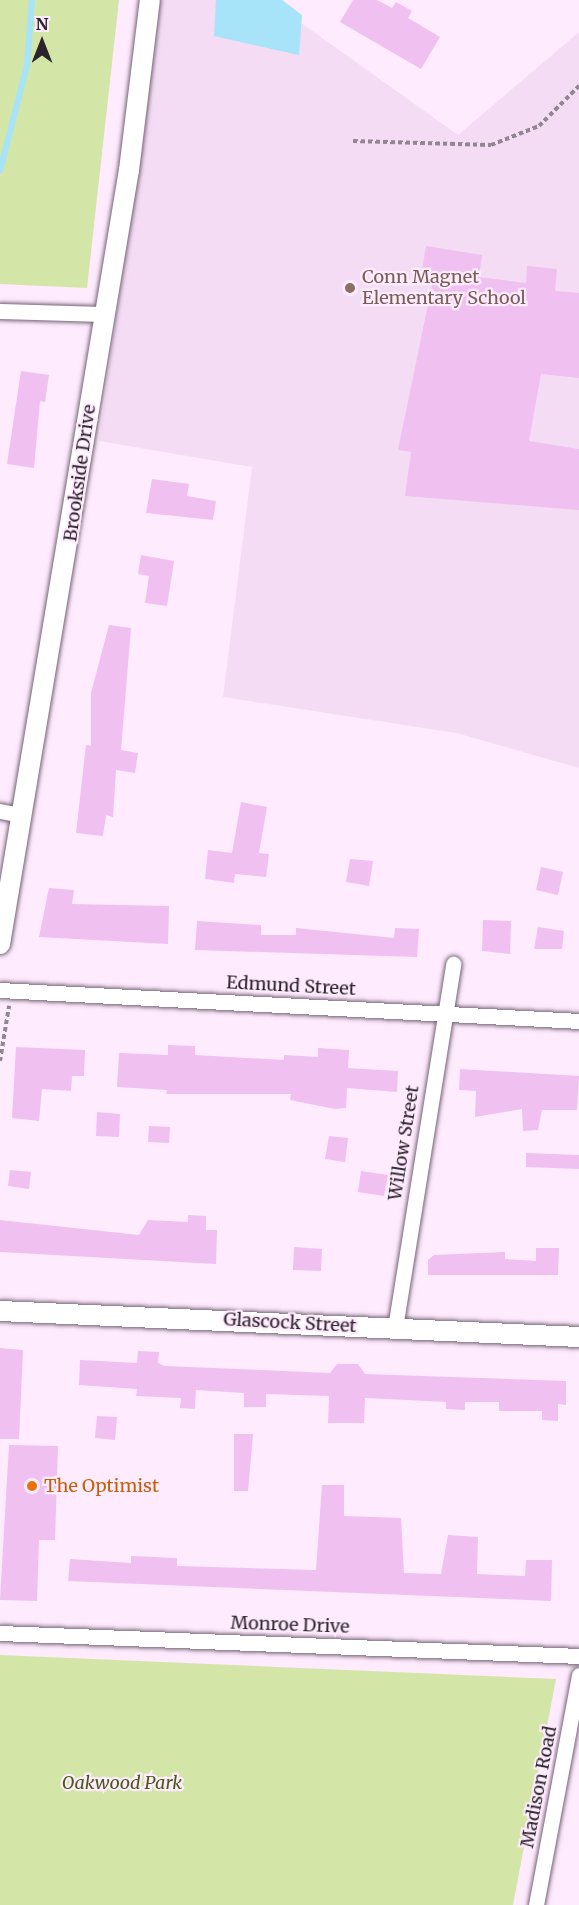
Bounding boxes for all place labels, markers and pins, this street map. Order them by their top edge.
place label: Conn Magnet Elementary School [362,267,526,310]
marker: Conn Magnet Elementary School [343,281,357,295]
place label: The Optimist [44,1475,159,1497]
marker: The Optimist [25,1479,39,1493]

